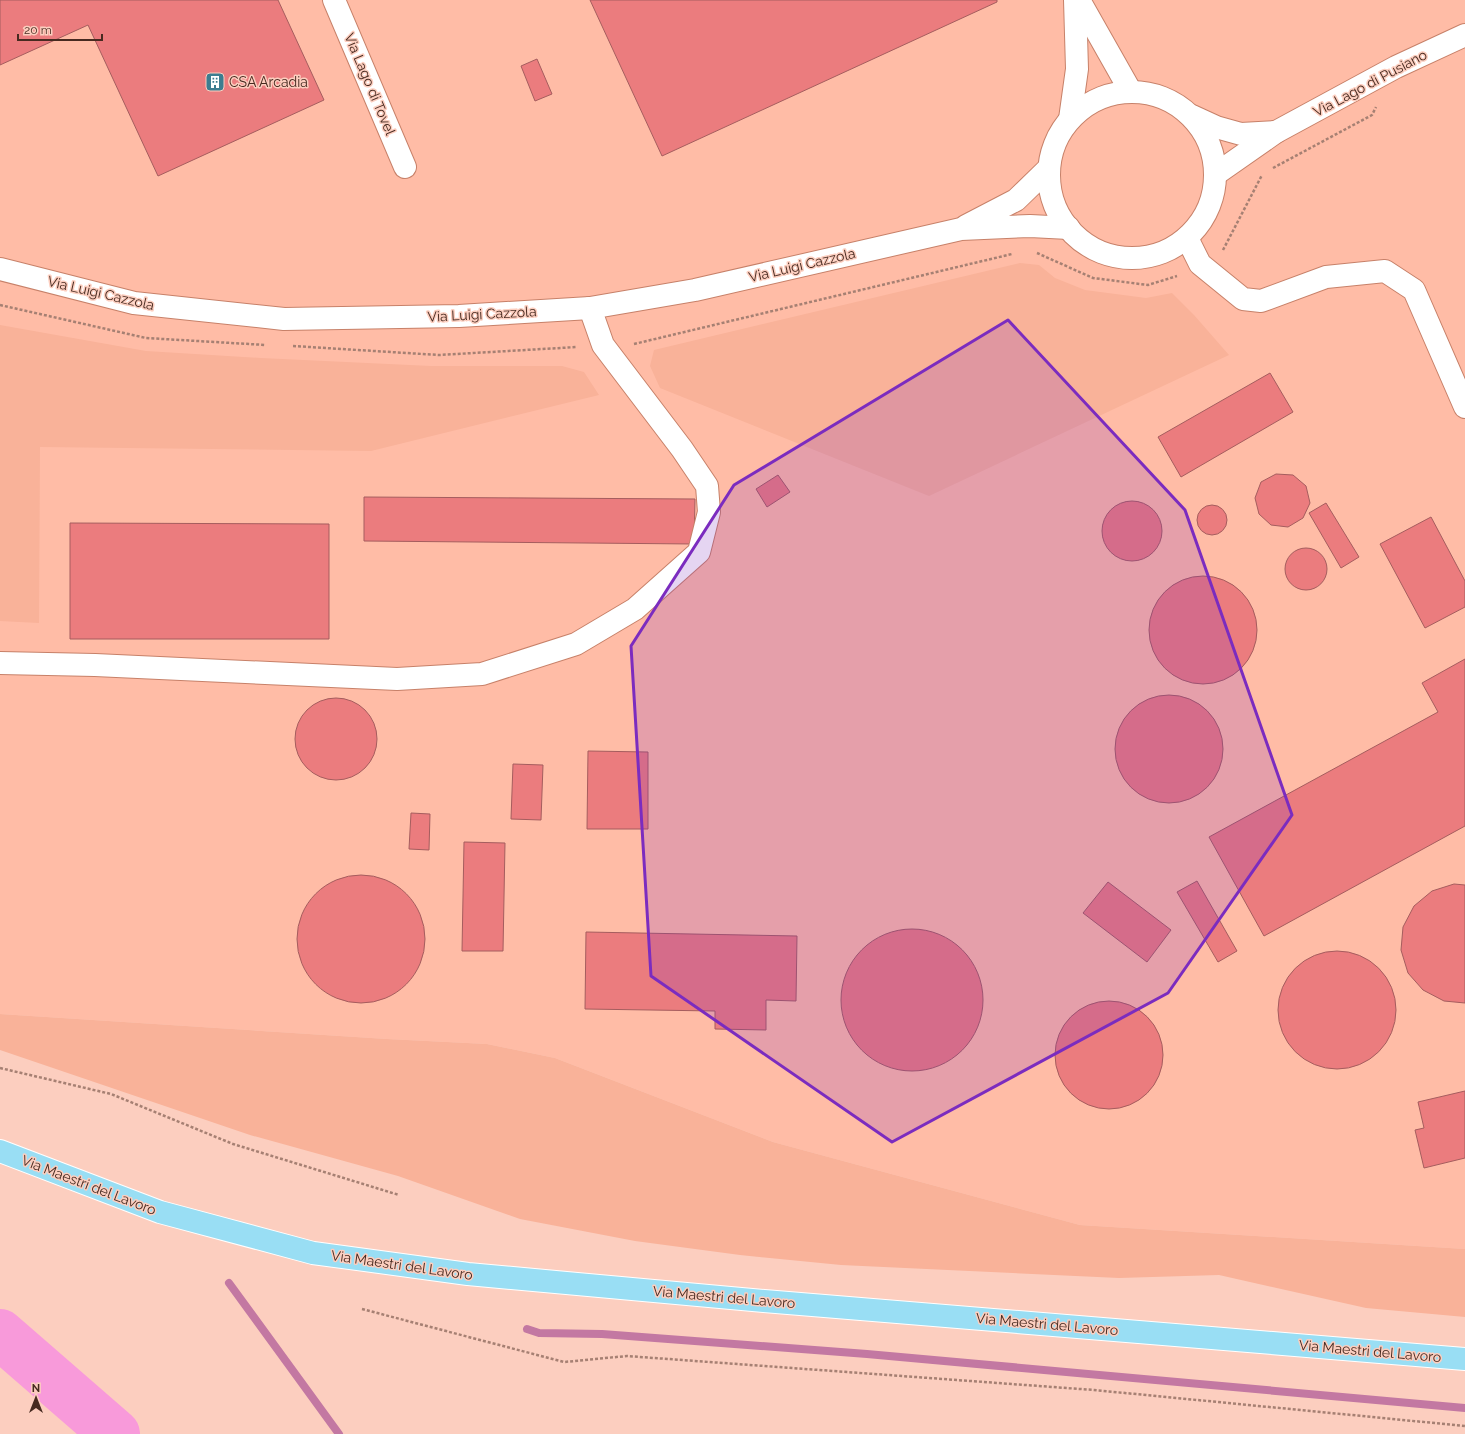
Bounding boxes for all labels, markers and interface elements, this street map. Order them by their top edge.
scale bar [18,16,102,42]
text: 20 m [24,23,52,37]
street label: Via Lago di Tovel [341,31,399,138]
street label: Via Lago di Pusiano [1310,46,1430,120]
building icon: CSA Arcadia [204,71,226,93]
place label: CSA Arcadia [229,74,308,90]
street label: Via Luigi Cazzola [747,245,857,285]
street label: Via Luigi Cazzola [46,273,156,313]
street label: Via Luigi Cazzola [427,303,537,325]
street label: Via Maestri del Lavoro [19,1152,159,1218]
street label: Via Maestri del Lavoro [330,1247,474,1283]
street label: Via Maestri del Lavoro [652,1283,796,1311]
street label: Via Maestri del Lavoro [975,1310,1119,1338]
street label: Via Maestri del Lavoro [1298,1337,1442,1365]
north arrow [16,1378,56,1418]
text: N [32,1382,40,1395]

